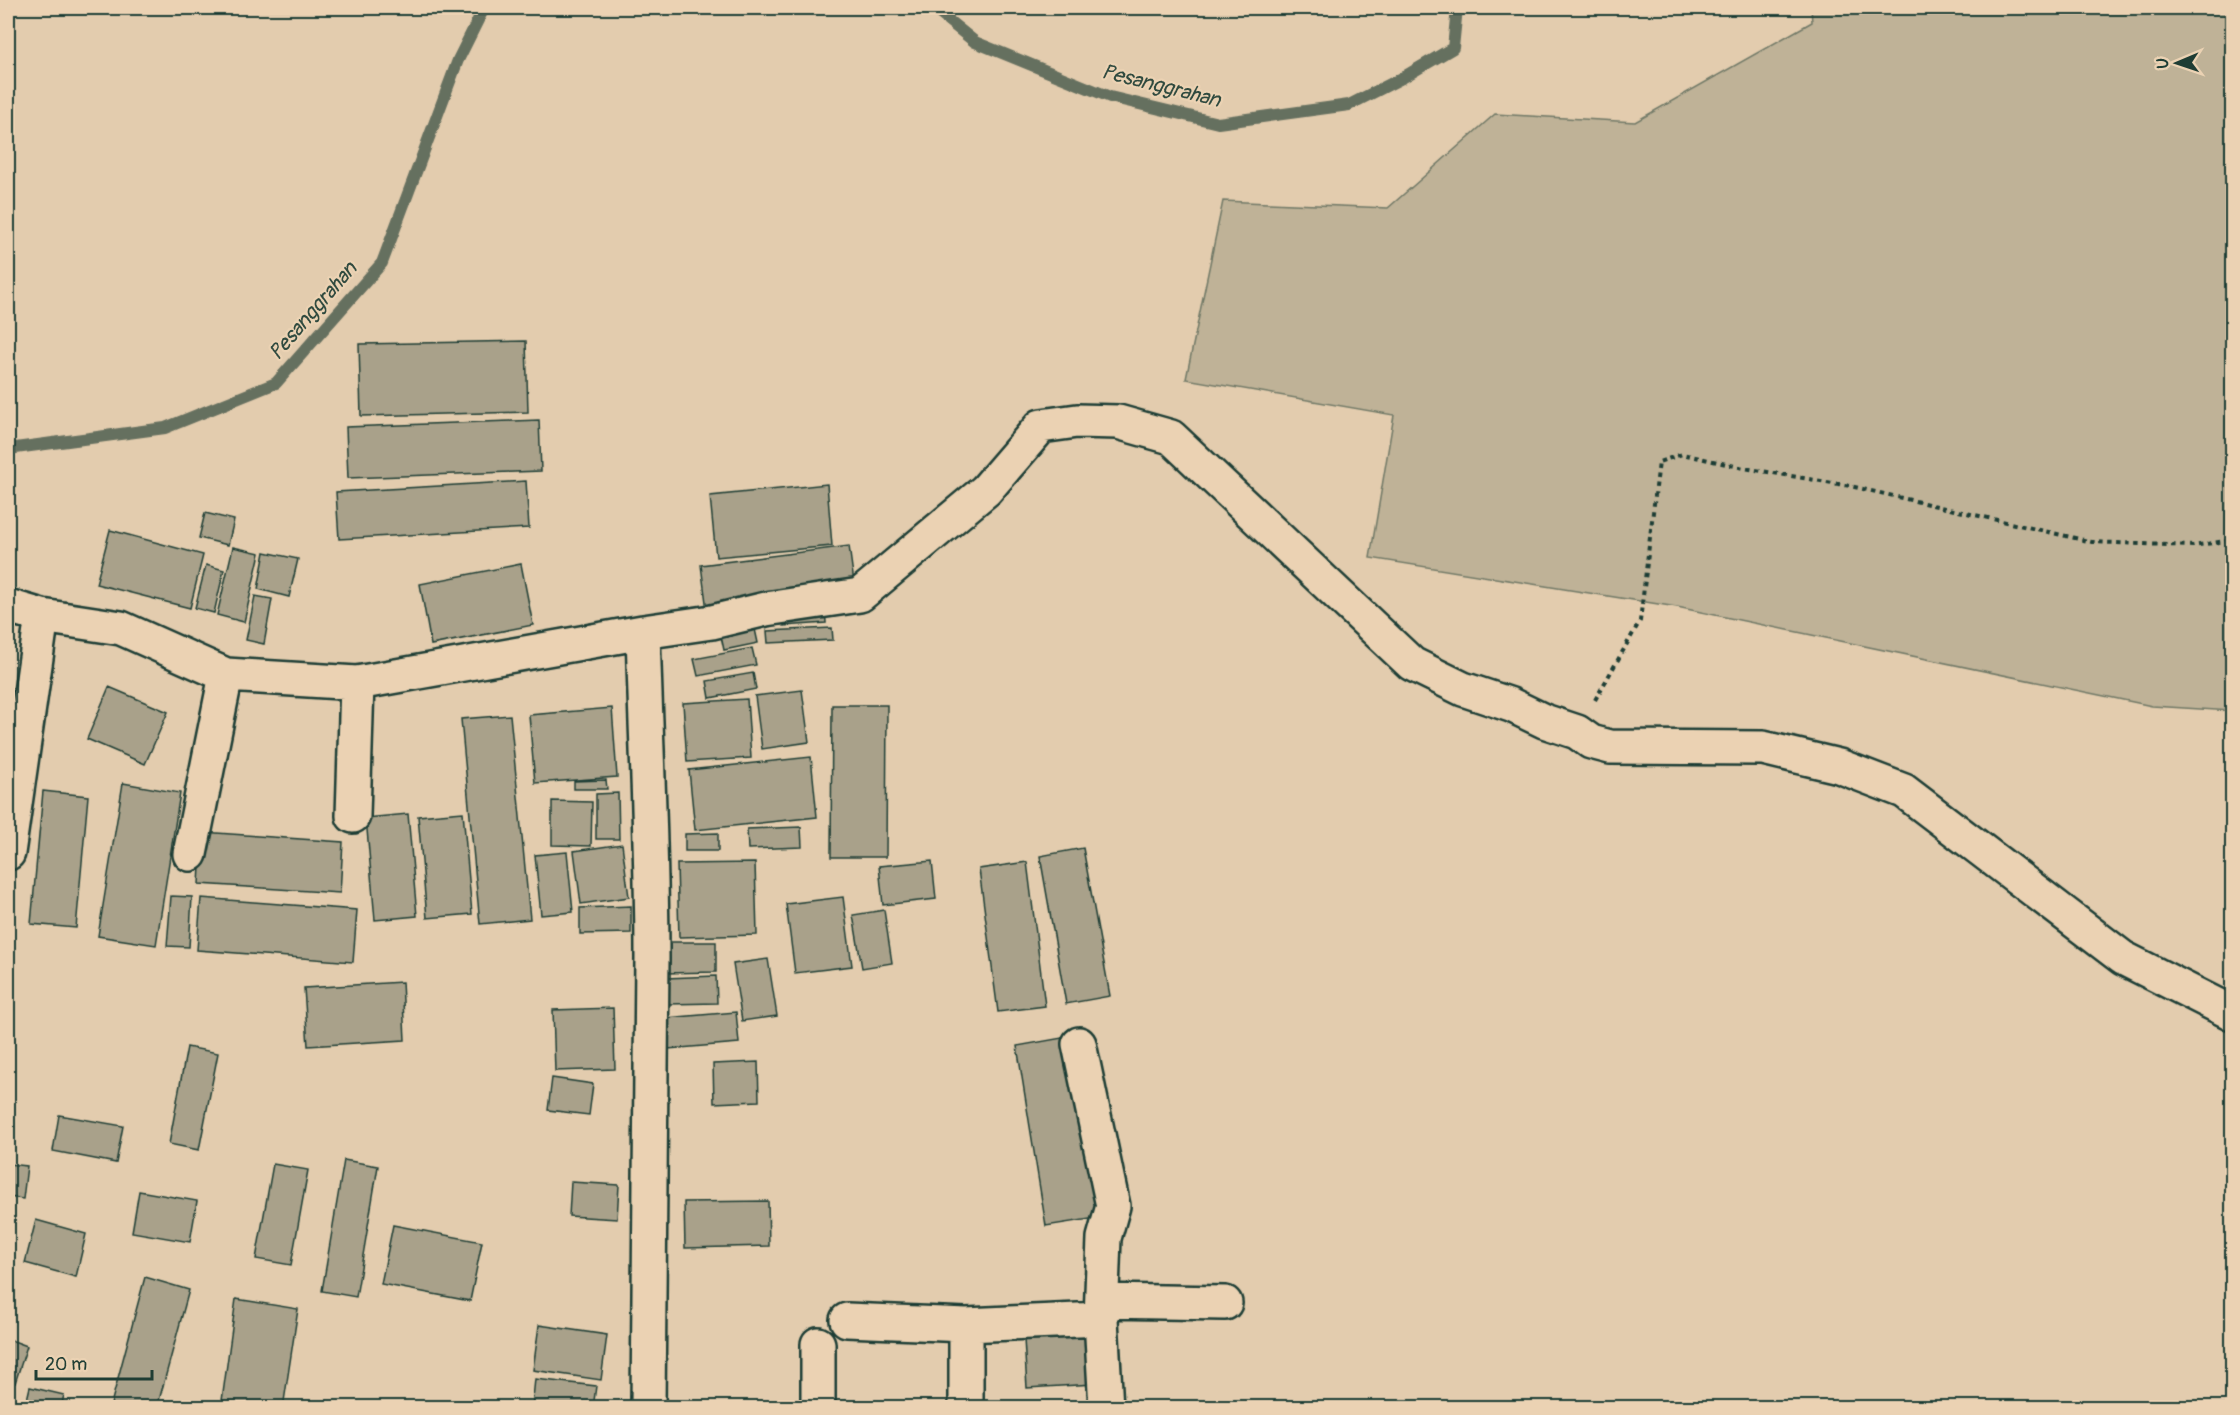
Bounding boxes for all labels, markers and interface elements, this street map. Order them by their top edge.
north arrow [2147,33,2207,93]
text: U [2153,57,2173,69]
water label: Pesanggrahan [1099,58,1224,114]
water label: Pesanggrahan [263,255,364,366]
scale bar [36,1343,152,1381]
text: 20 m [45,1353,87,1376]

